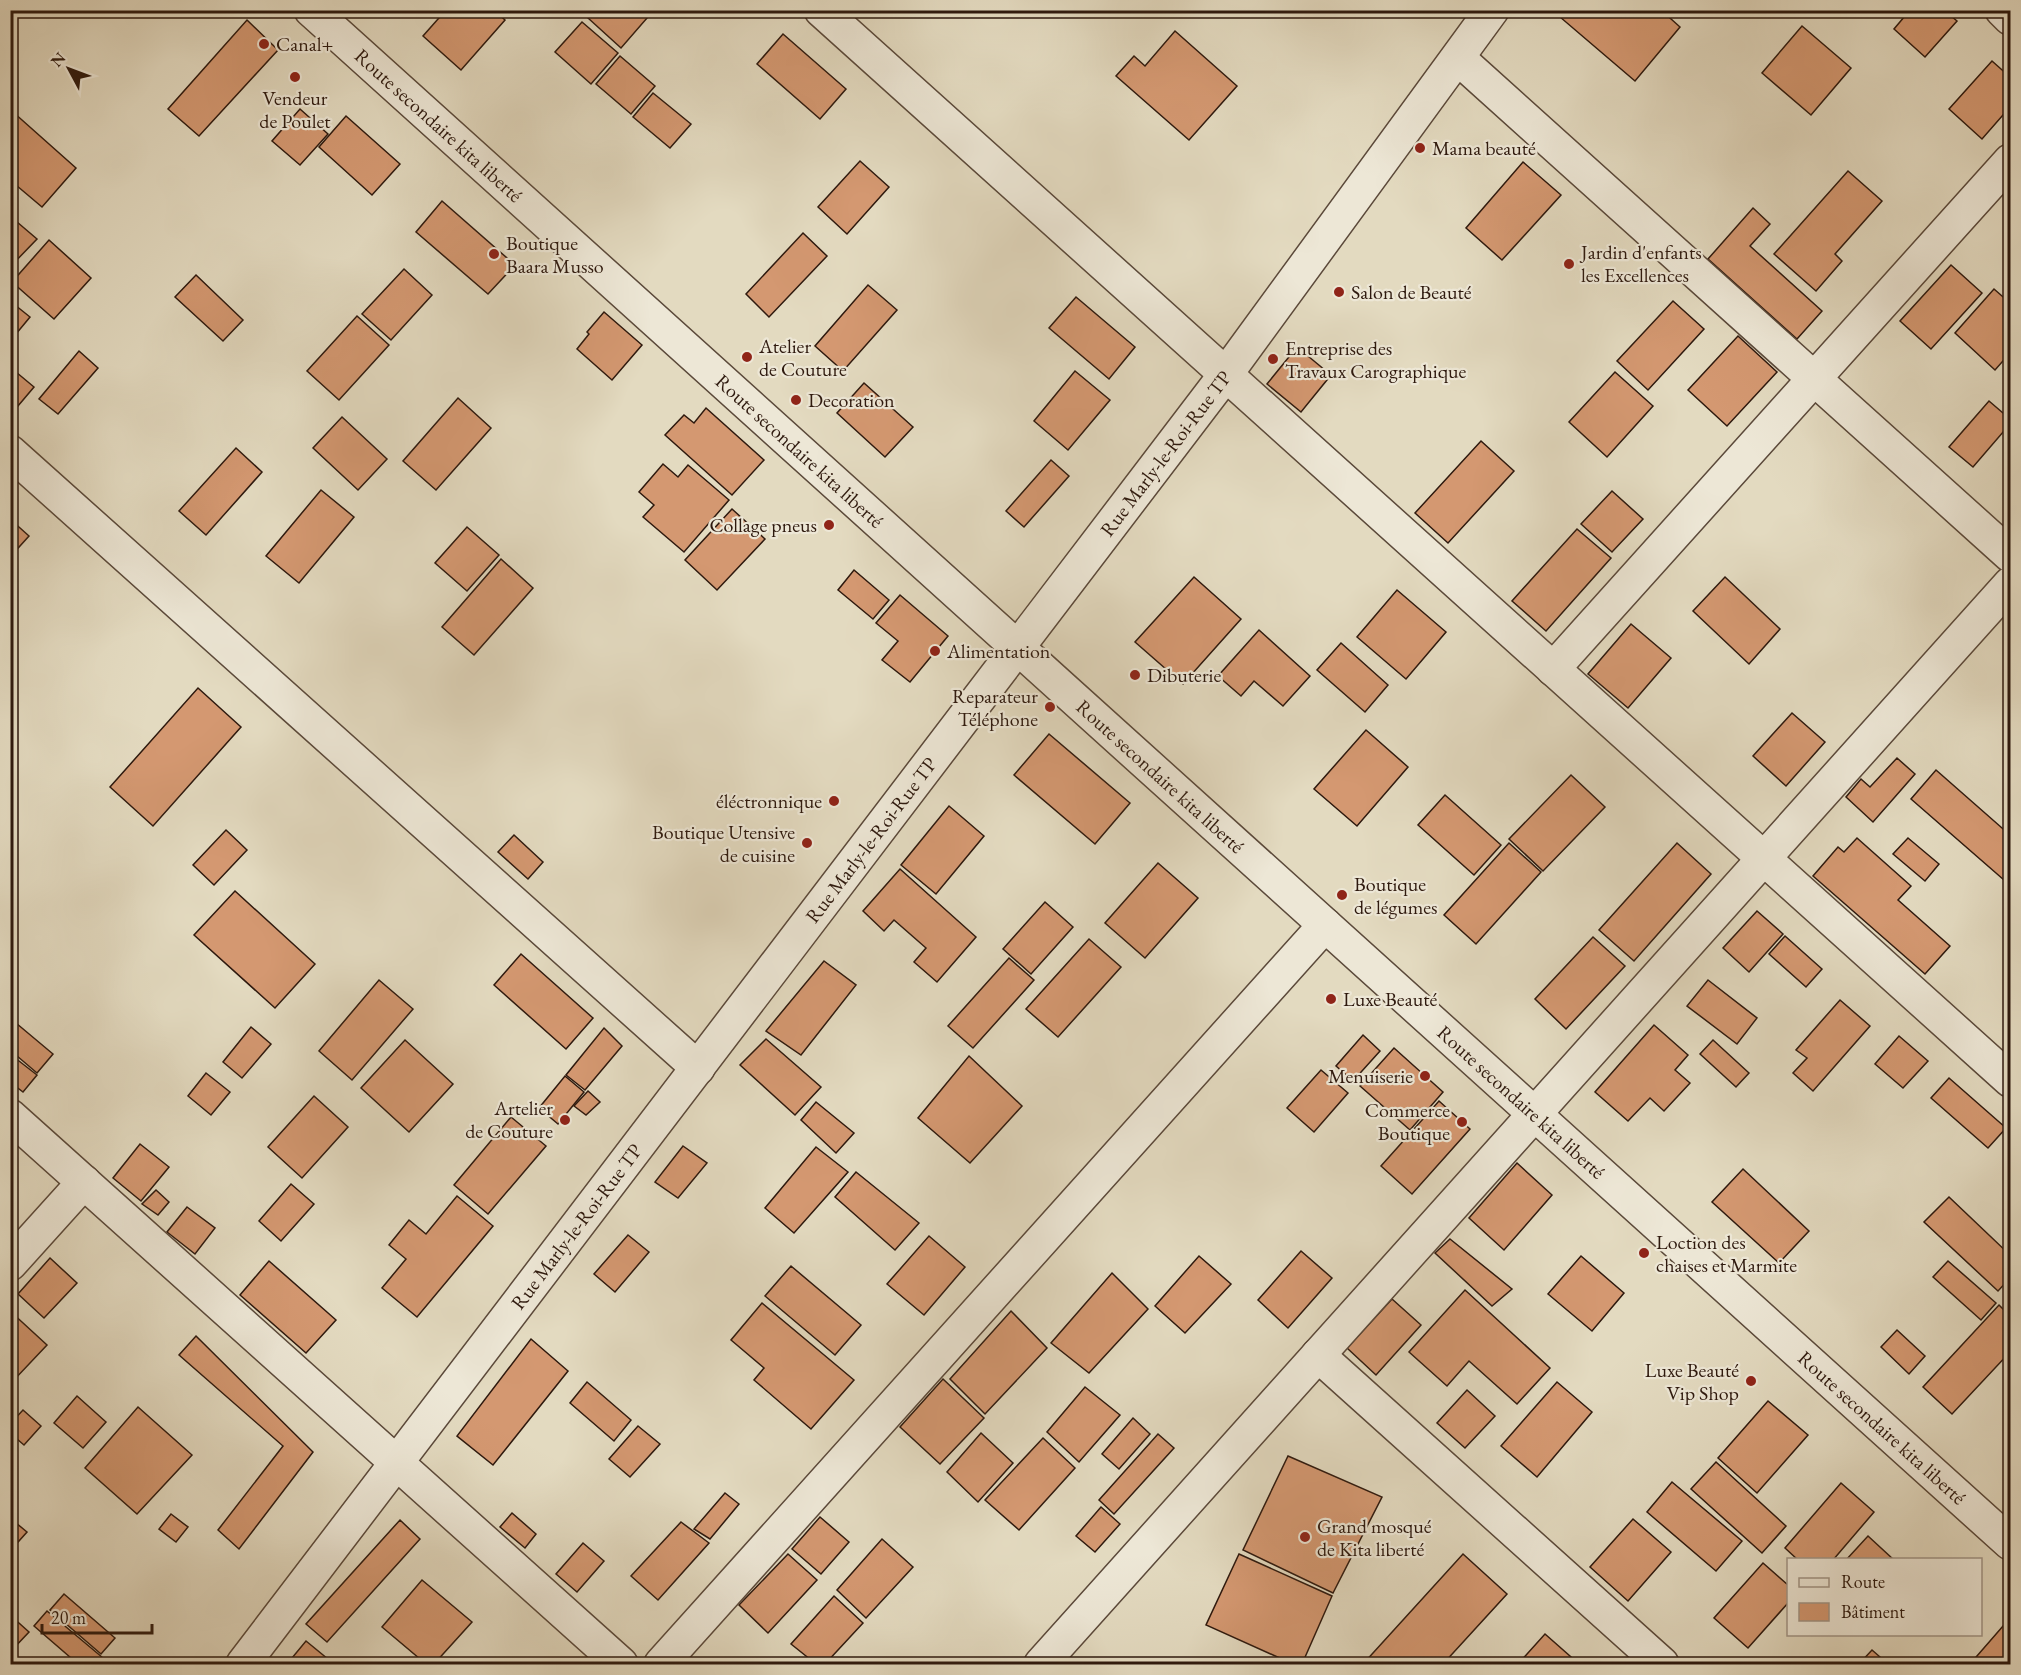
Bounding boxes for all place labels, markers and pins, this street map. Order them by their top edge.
place label: Canal+ [276,31,333,57]
marker: Canal+ [257,37,271,51]
marker: Vendeur de Poulet [288,70,302,84]
place label: Vendeur de Poulet [259,85,331,134]
place label: Mama beauté [1432,135,1536,161]
marker: Mama beauté [1413,141,1427,155]
place label: Boutique Baara Musso [506,230,604,279]
place label: Jardin d'enfants les Excellences [1579,239,1702,288]
marker: Boutique Baara Musso [487,247,501,261]
marker: Jardin d'enfants les Excellences [1562,257,1576,271]
place label: Salon de Beauté [1351,279,1472,305]
marker: Salon de Beauté [1332,285,1346,299]
place label: Atelier de Couture [758,333,847,382]
place label: Entreprise des Travaux Carographique [1285,335,1467,384]
marker: Atelier de Couture [740,350,754,364]
marker: Entreprise des Travaux Carographique [1266,352,1280,366]
place label: Decoration [808,387,895,413]
marker: Decoration [789,393,803,407]
place label: Collage pneus [709,512,817,538]
marker: Collage pneus [822,518,836,532]
place label: Alimentation [946,638,1051,664]
marker: Alimentation [928,644,942,658]
place label: Dibuterie [1147,662,1221,688]
marker: Dibuterie [1128,668,1142,682]
place label: Reparateur Téléphone [952,683,1038,732]
marker: Reparateur Téléphone [1043,700,1057,714]
place label: éléctronnique [716,788,822,814]
marker: éléctronnique [827,794,841,808]
place label: Boutique Utensive de cuisine [652,819,795,868]
marker: Boutique Utensive de cuisine [800,836,814,850]
place label: Boutique de légumes [1354,871,1438,920]
marker: Boutique de légumes [1335,888,1349,902]
place label: Luxe Beauté [1343,986,1437,1012]
marker: Luxe Beauté [1324,992,1338,1006]
place label: Menuiserie [1328,1063,1413,1089]
marker: Menuiserie [1418,1069,1432,1083]
place label: Artelier de Couture [465,1095,553,1144]
place label: Commerce Boutique [1365,1097,1450,1146]
marker: Artelier de Couture [558,1113,572,1127]
marker: Commerce Boutique [1455,1115,1469,1129]
place label: Loction des chaises et Marmite [1656,1229,1797,1278]
marker: Loction des chaises et Marmite [1637,1246,1651,1260]
place label: Luxe Beauté Vip Shop [1645,1357,1739,1406]
marker: Luxe Beauté Vip Shop [1744,1374,1758,1388]
place label: Grand mosqué de Kita liberté [1317,1513,1432,1562]
marker: Grand mosqué de Kita liberté [1298,1530,1312,1544]

